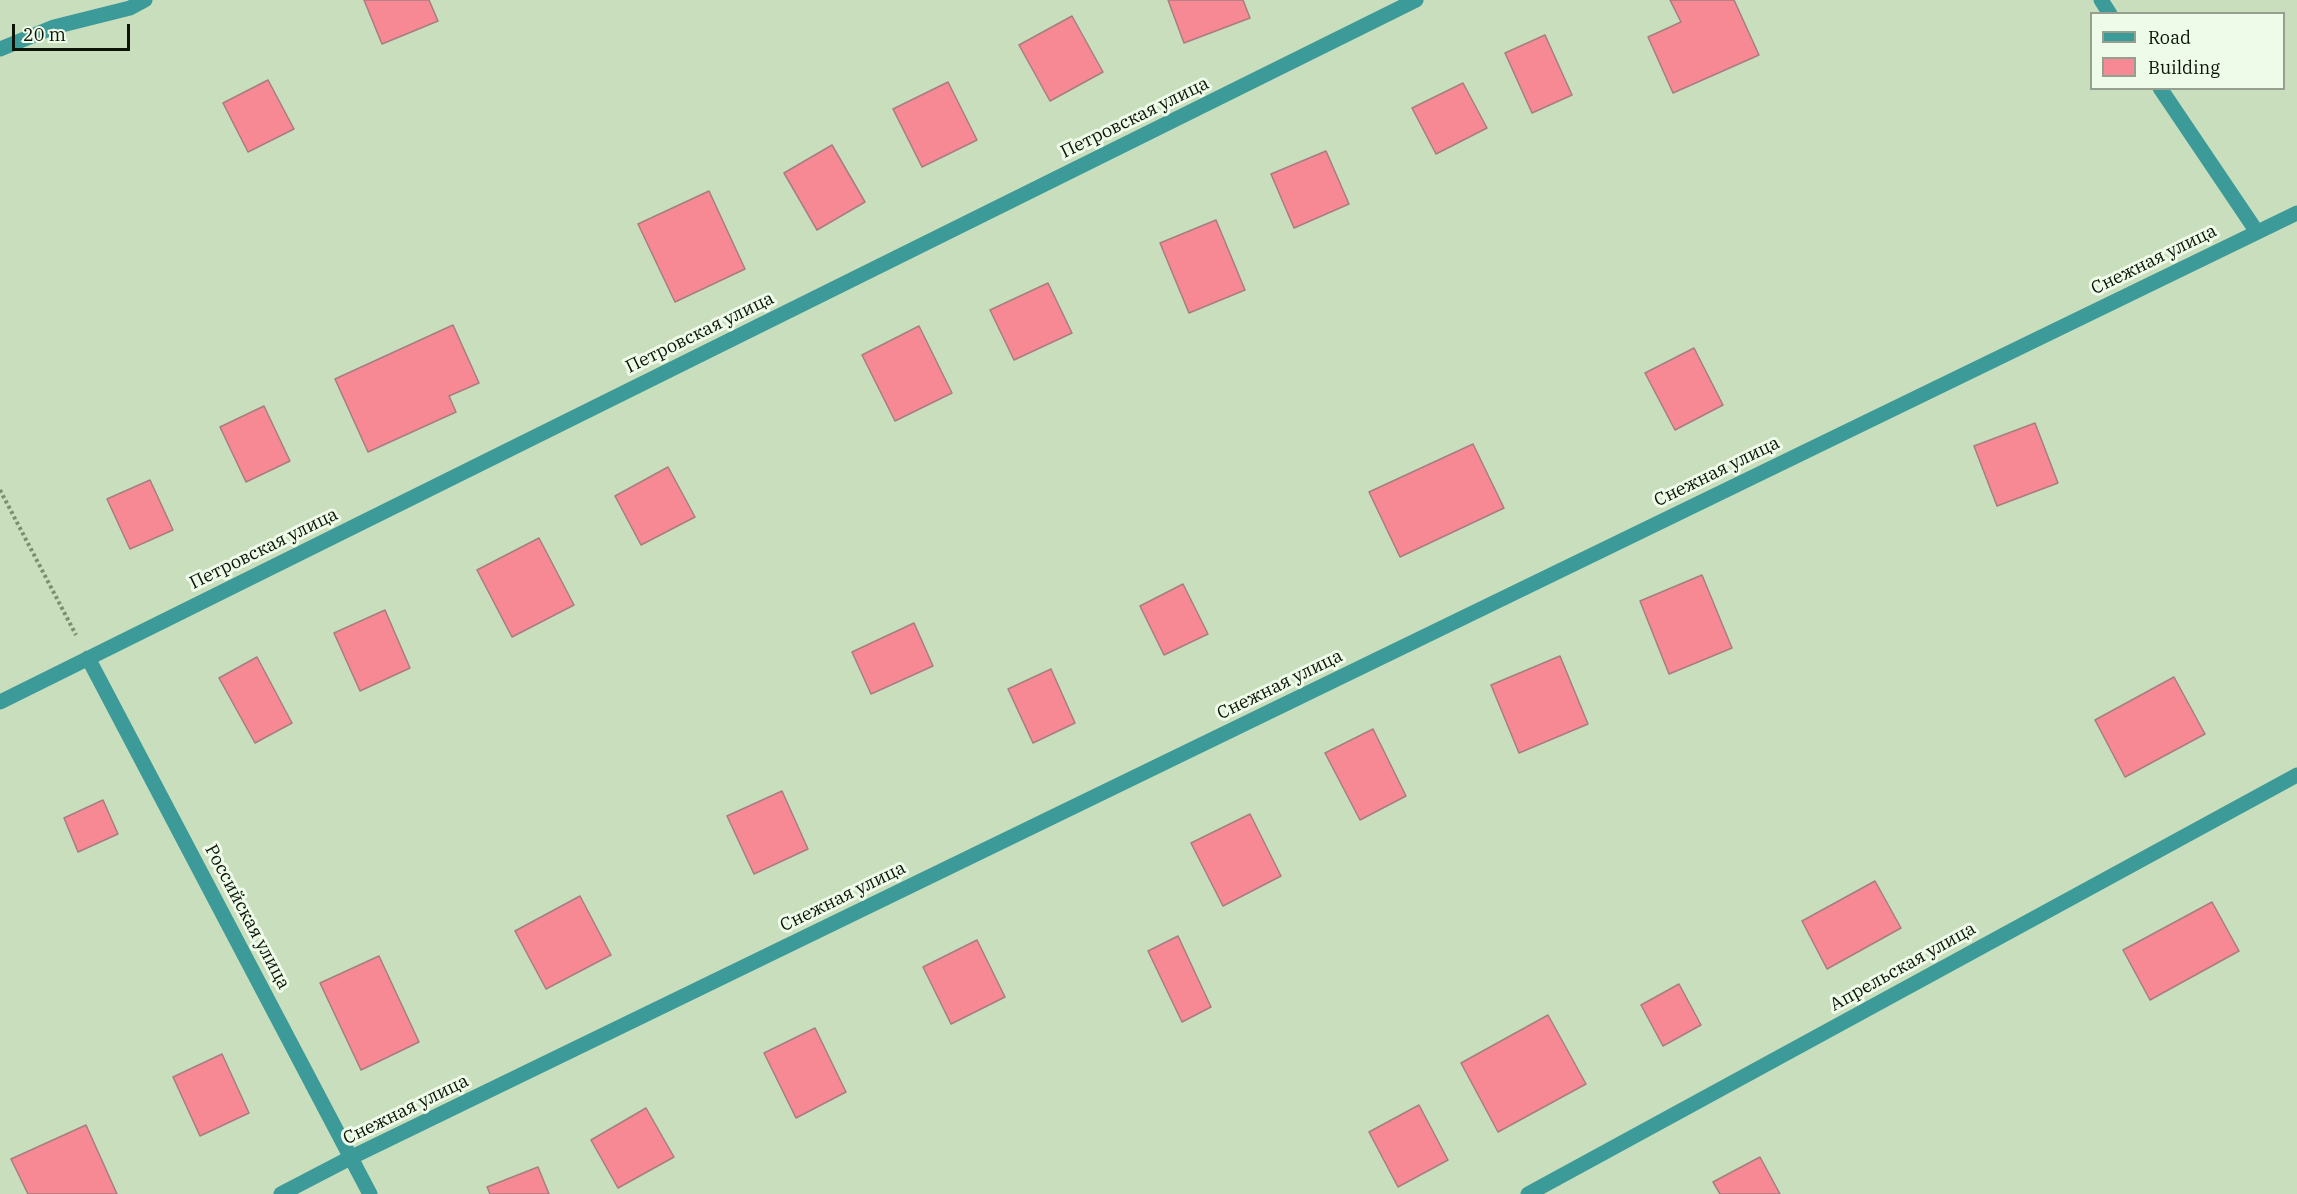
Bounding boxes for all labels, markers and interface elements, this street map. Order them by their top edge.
scale bar [15,12,134,50]
legend [2090,12,2285,90]
text: 20 m [23,23,66,46]
text: Road [2148,26,2191,49]
text: Building [2148,56,2220,79]
street label: Петровская улица [1057,73,1213,163]
street label: Снежная улица [2088,220,2220,300]
street label: Петровская улица [622,288,778,378]
street label: Снежная улица [1651,432,1783,512]
street label: Петровская улица [186,504,342,594]
street label: Снежная улица [1214,645,1346,725]
street label: Российская улица [200,841,294,993]
street label: Снежная улица [777,857,909,937]
street label: Апрельская улица [1826,918,1980,1016]
street label: Снежная улица [340,1070,472,1150]

